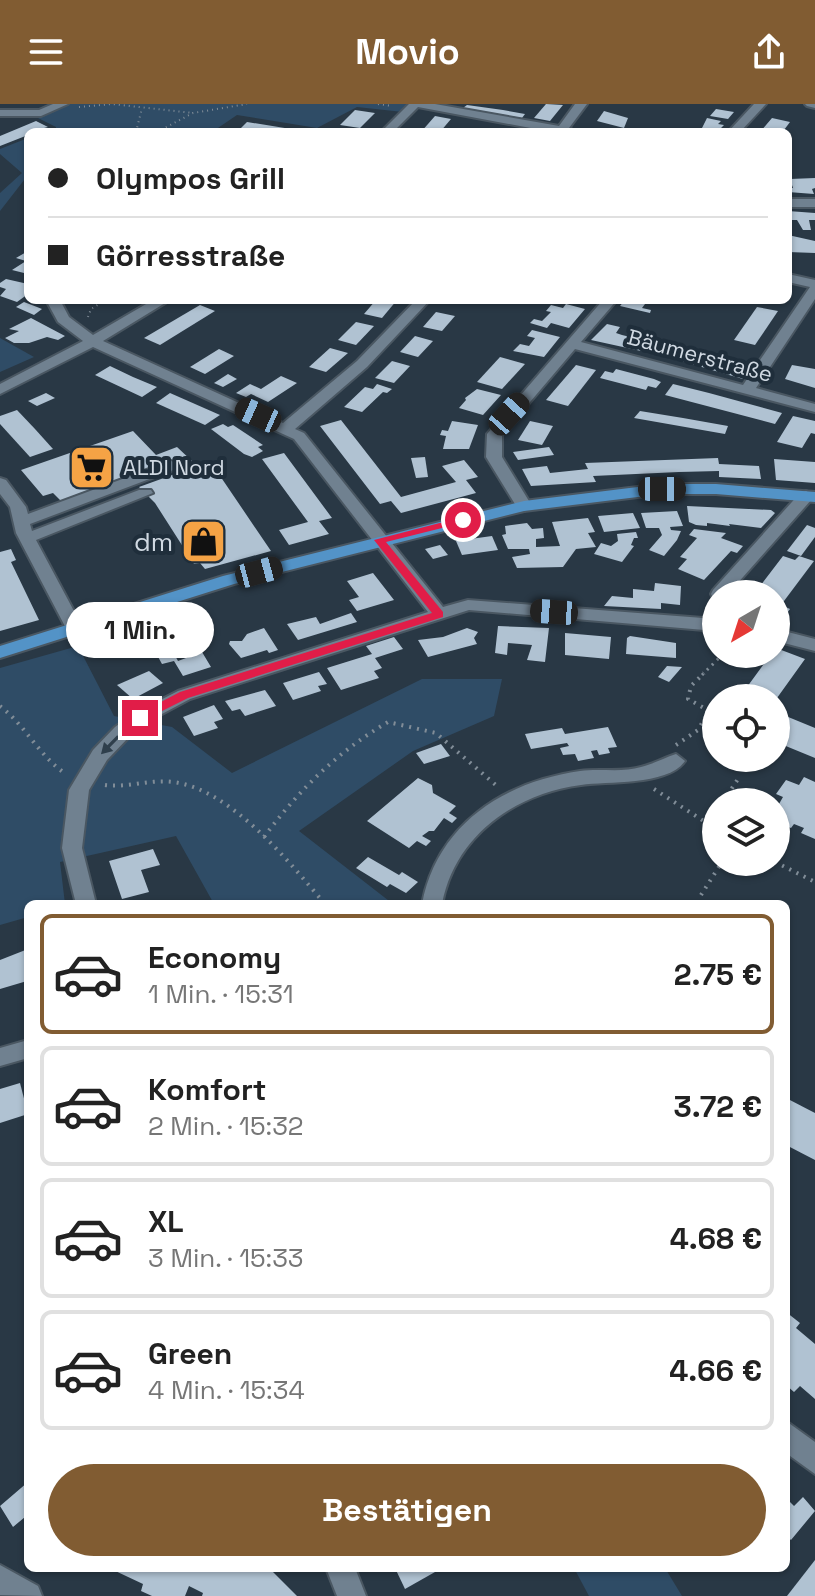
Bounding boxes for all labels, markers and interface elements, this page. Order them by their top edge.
text: Movio [355,29,460,75]
icon: menu [24,30,68,74]
icon: share [747,30,791,74]
text: Olympos Grill [96,159,285,198]
text: Görresstraße [96,236,285,275]
street label: Bäumerstraße [624,322,776,388]
car [484,388,534,440]
car [231,394,285,436]
supermarket icon: ALDI Nord [68,443,116,491]
place label: ALDI Nord [123,453,225,481]
car [638,477,686,501]
route start [445,502,481,538]
shop icon: dm [180,518,228,566]
place label: dm [134,525,173,559]
car [233,554,285,590]
north arrow [702,580,790,668]
map controls [702,580,790,876]
car [529,598,579,626]
callout: 1 Min. [66,602,214,658]
text: 1 Min. [104,613,176,647]
button: locate [702,684,790,772]
route end [122,700,158,736]
one-way arrow [101,735,120,754]
button: layers [702,788,790,876]
icon: car [52,938,124,1010]
text: Economy [148,938,281,977]
text: 2.75 € [674,955,762,994]
text: 1 Min. · 15:31 [148,977,294,1011]
icon: car [52,1070,124,1142]
text: Komfort [148,1070,266,1109]
text: 3.72 € [674,1087,762,1126]
text: 2 Min. · 15:32 [148,1109,304,1143]
icon: car [52,1202,124,1274]
text: XL [148,1202,184,1241]
text: 4.68 € [670,1219,762,1258]
text: 3 Min. · 15:33 [148,1241,304,1275]
icon: car [52,1334,124,1406]
text: Green [148,1334,232,1373]
text: 4.66 € [669,1351,762,1390]
text: 4 Min. · 15:34 [148,1373,305,1407]
button: Bestätigen [48,1464,766,1556]

